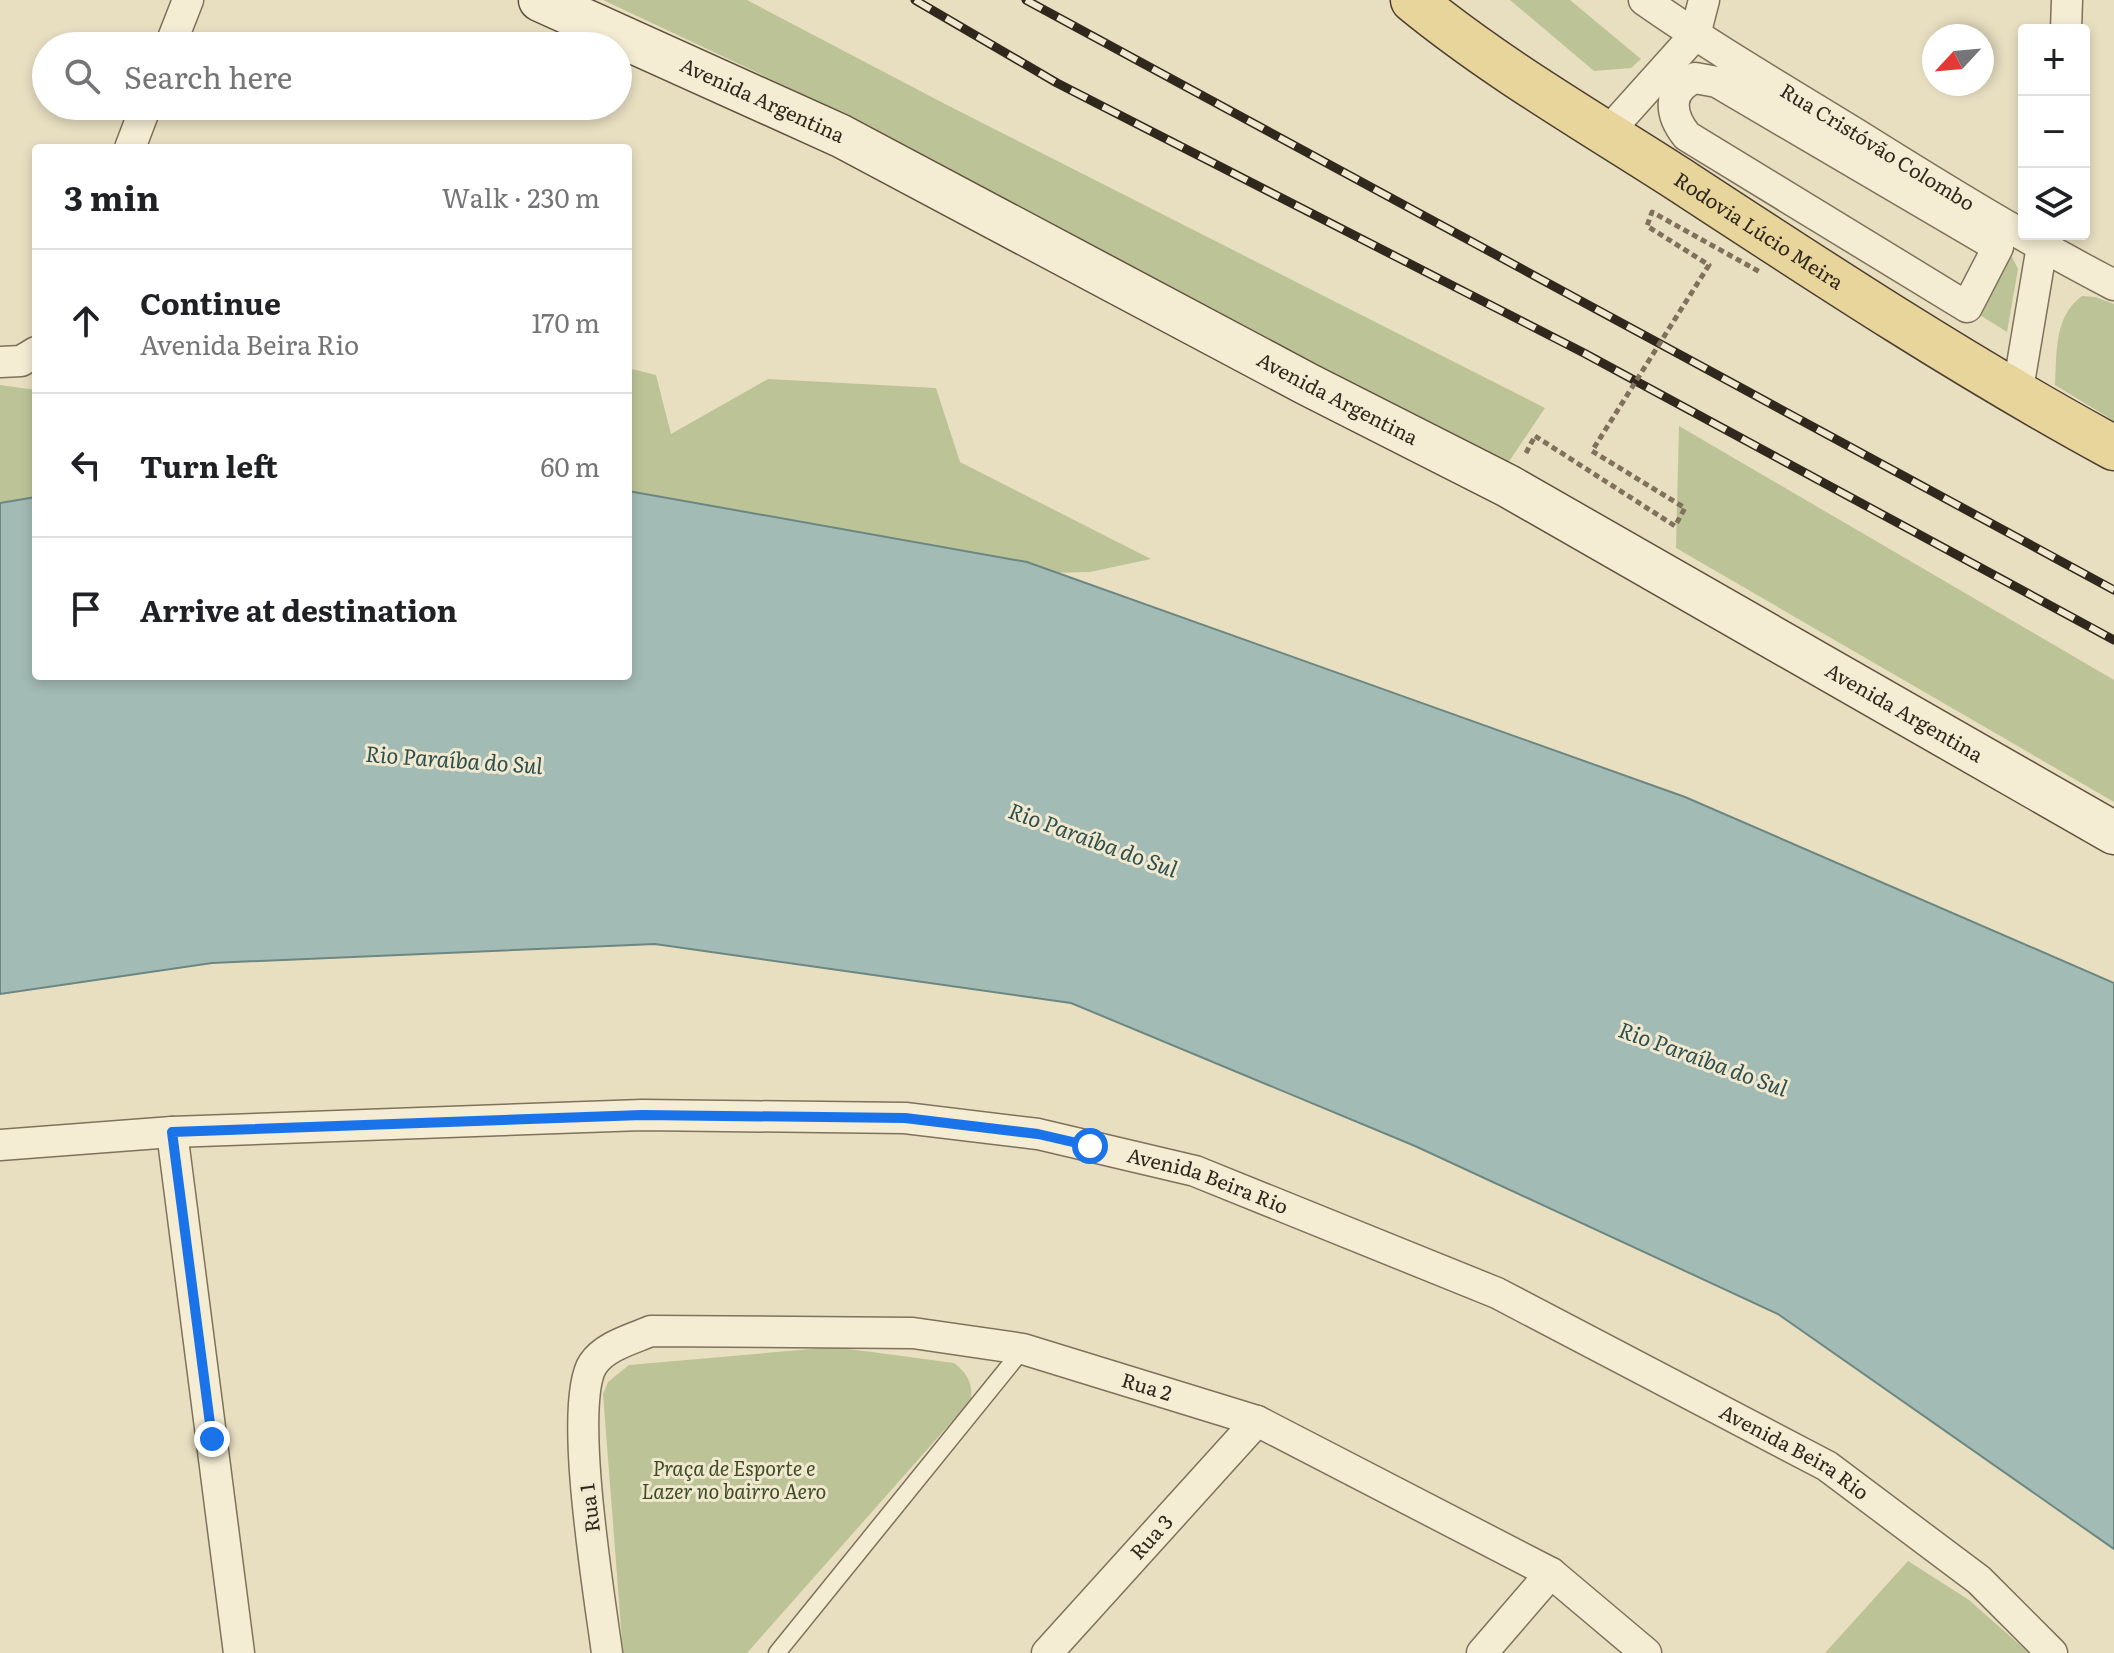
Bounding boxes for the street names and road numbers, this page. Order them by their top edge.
street label: Avenida Argentina [676,48,850,149]
street label: Rua Cristóvão Colombo [1775,74,1981,217]
street label: Rodovia Lúcio Meira [1669,163,1850,296]
street label: Avenida Argentina [1252,343,1424,451]
street label: Avenida Argentina [1821,654,1990,768]
street label: Avenida Beira Rio [1124,1139,1293,1220]
street label: Rua 2 [1118,1363,1176,1407]
street label: Avenida Beira Rio [1715,1395,1876,1506]
street label: Rua 1 [570,1482,606,1534]
street label: Rua 3 [1122,1507,1179,1565]

